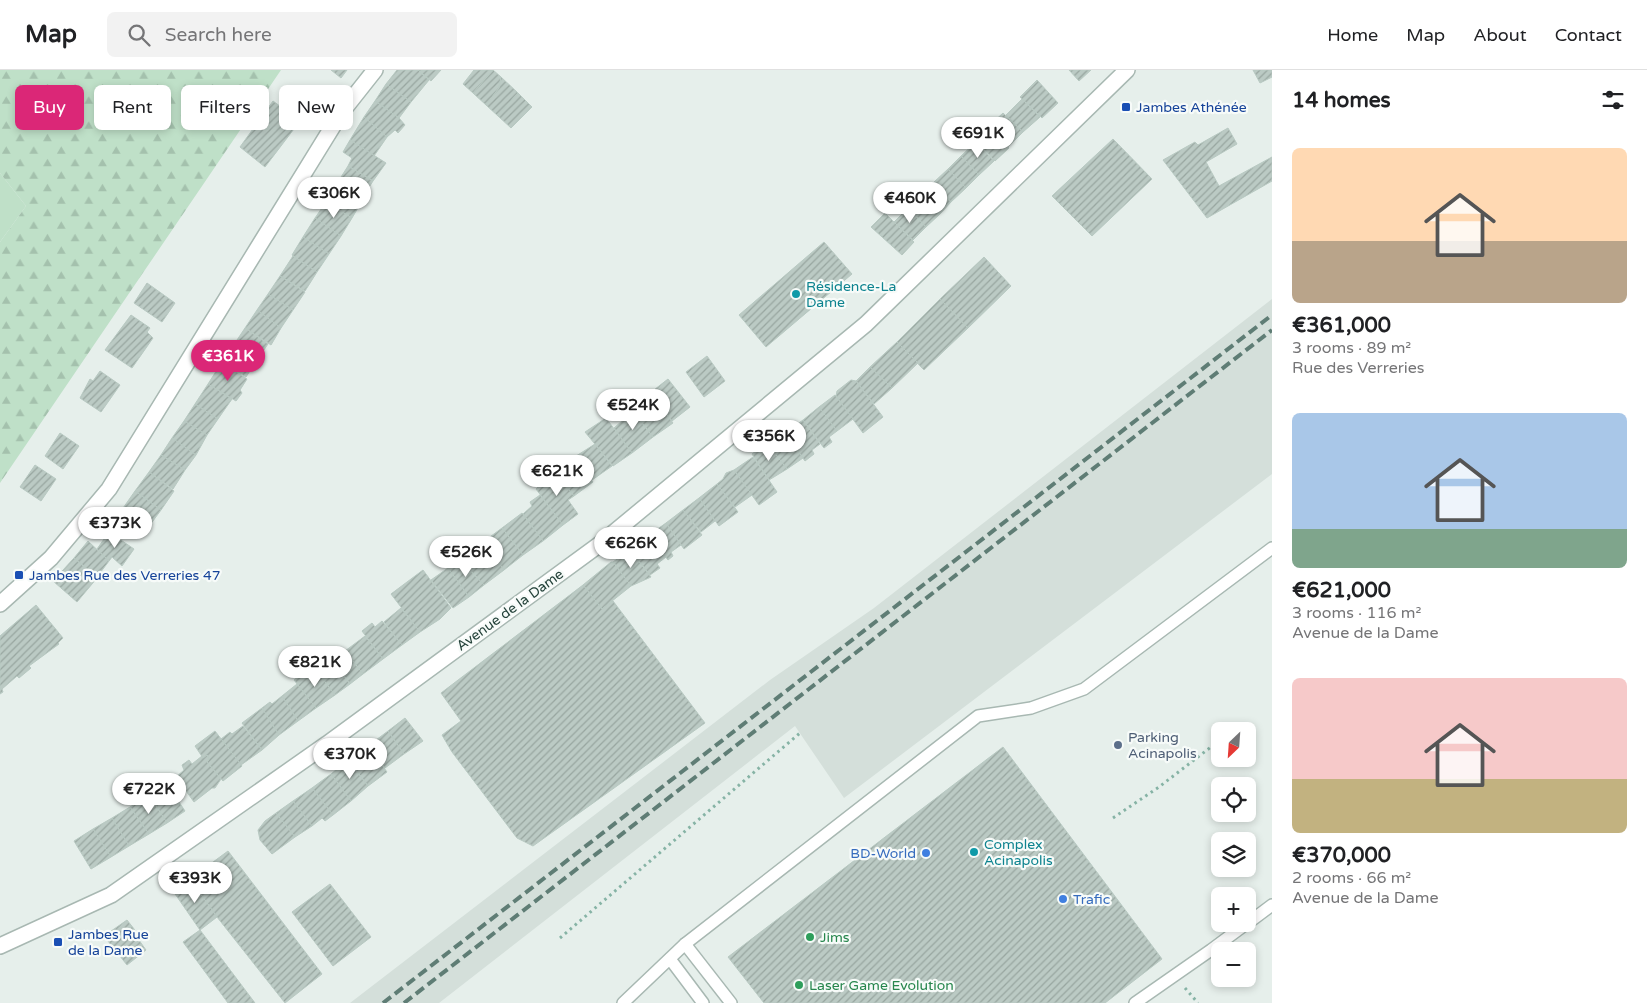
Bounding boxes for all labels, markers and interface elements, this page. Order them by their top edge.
search box [107,12,457,57]
text: Map [25,20,77,49]
icon: search [125,21,153,49]
text: Search here [165,24,272,46]
text: Home [1327,24,1378,46]
text: Map [1406,24,1445,46]
text: About [1473,24,1527,46]
text: Contact [1555,24,1622,46]
chip: Buy [15,85,84,130]
chip: Rent [94,85,171,130]
chip: Filters [181,85,269,130]
chip: New [279,85,353,130]
icon: filters [1599,86,1627,114]
text: 14 homes [1292,88,1391,113]
place label: Jambes Athénée [1136,99,1247,116]
marker: Jambes Athénée [1120,101,1132,113]
pin: €691K [943,116,1013,159]
text: €691K [952,123,1004,143]
pin: €306K [299,176,369,219]
icon: home [1415,180,1505,270]
pin: €460K [875,182,945,224]
text: €306K [308,183,360,203]
text: €460K [884,188,936,208]
place label: Résidence-La Dame [806,278,896,311]
marker: Résidence-La Dame [790,288,802,300]
text: €361,000 [1292,313,1391,338]
text: 3 rooms · 89 m² [1292,338,1411,358]
pin: €361K [193,340,263,382]
text: €361K [202,346,254,366]
text: Rue des Verreries [1292,358,1425,378]
pin: €524K [598,388,668,431]
text: €524K [607,395,659,415]
pin: €356K [734,420,804,462]
text: €356K [743,426,795,446]
icon: home [1415,445,1505,535]
pin: €621K [522,454,592,497]
text: €621K [531,461,583,481]
pin: €373K [80,506,150,549]
text: €373K [89,513,141,533]
pin: €626K [596,526,666,569]
text: €626K [605,533,657,553]
pin: €526K [431,536,501,578]
text: €526K [440,542,492,562]
street label: Avenue de la Dame [453,565,567,655]
place label: Jambes Rue des Verreries 47 [29,567,221,584]
marker: Jambes Rue des Verreries 47 [13,569,25,581]
text: €621,000 [1292,578,1391,603]
text: 3 rooms · 116 m² [1292,603,1421,623]
text: Avenue de la Dame [1292,623,1438,643]
pin: €821K [280,646,350,688]
text: €821K [289,652,341,672]
icon: home [1415,710,1505,800]
north arrow [1211,722,1256,768]
map controls [1211,722,1256,987]
place label: Parking Acinapolis [1128,729,1197,762]
pin: €370K [315,738,385,780]
marker: Parking Acinapolis [1112,739,1124,751]
text: €370K [324,744,376,764]
pin: €722K [114,772,184,815]
button: locate [1211,777,1256,822]
text: €722K [123,779,175,799]
button: layers [1211,832,1256,877]
place label: Complex Acinapolis [984,836,1053,869]
text: €370,000 [1292,843,1391,868]
place label: BD-World [850,845,916,862]
marker: Complex Acinapolis [968,846,980,858]
marker: BD-World [920,847,932,859]
pin: €393K [160,862,230,904]
text: €393K [169,868,221,888]
text: 2 rooms · 66 m² [1292,868,1411,888]
button: + [1211,887,1256,932]
text: Avenue de la Dame [1292,888,1438,908]
place label: Trafic [1073,891,1110,908]
marker: Trafic [1057,893,1069,905]
place label: Jambes Rue de la Dame [68,926,149,959]
place label: Jims [820,929,850,946]
marker: Jims [804,931,816,943]
marker: Jambes Rue de la Dame [52,936,64,948]
button: − [1211,942,1256,987]
place label: Laser Game Evolution [809,977,954,994]
marker: Laser Game Evolution [793,979,805,991]

